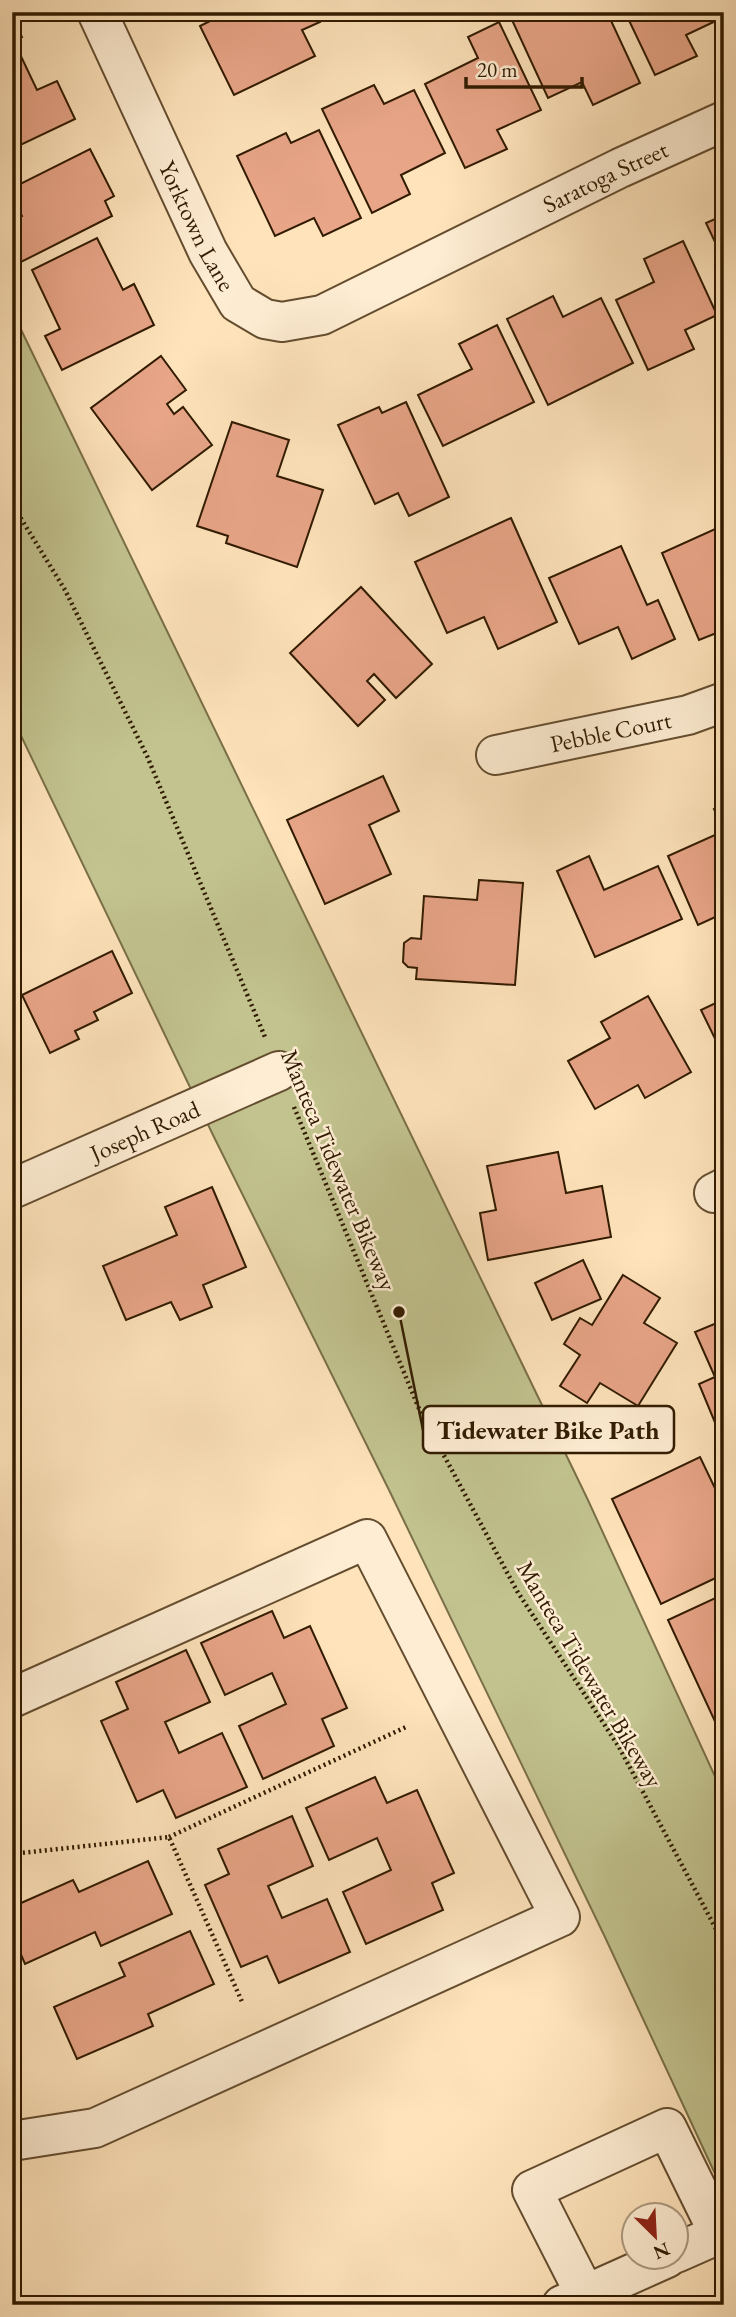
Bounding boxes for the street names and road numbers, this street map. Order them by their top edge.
street label: Saratoga Street [537,133,673,219]
street label: Yorktown Lane [152,156,243,296]
street label: Pebble Court [547,703,674,759]
street label: Manteca Tidewater Bikeway [274,1045,404,1296]
street label: Joseph Road [83,1092,205,1169]
street label: Manteca Tidewater Bikeway [510,1555,670,1793]

